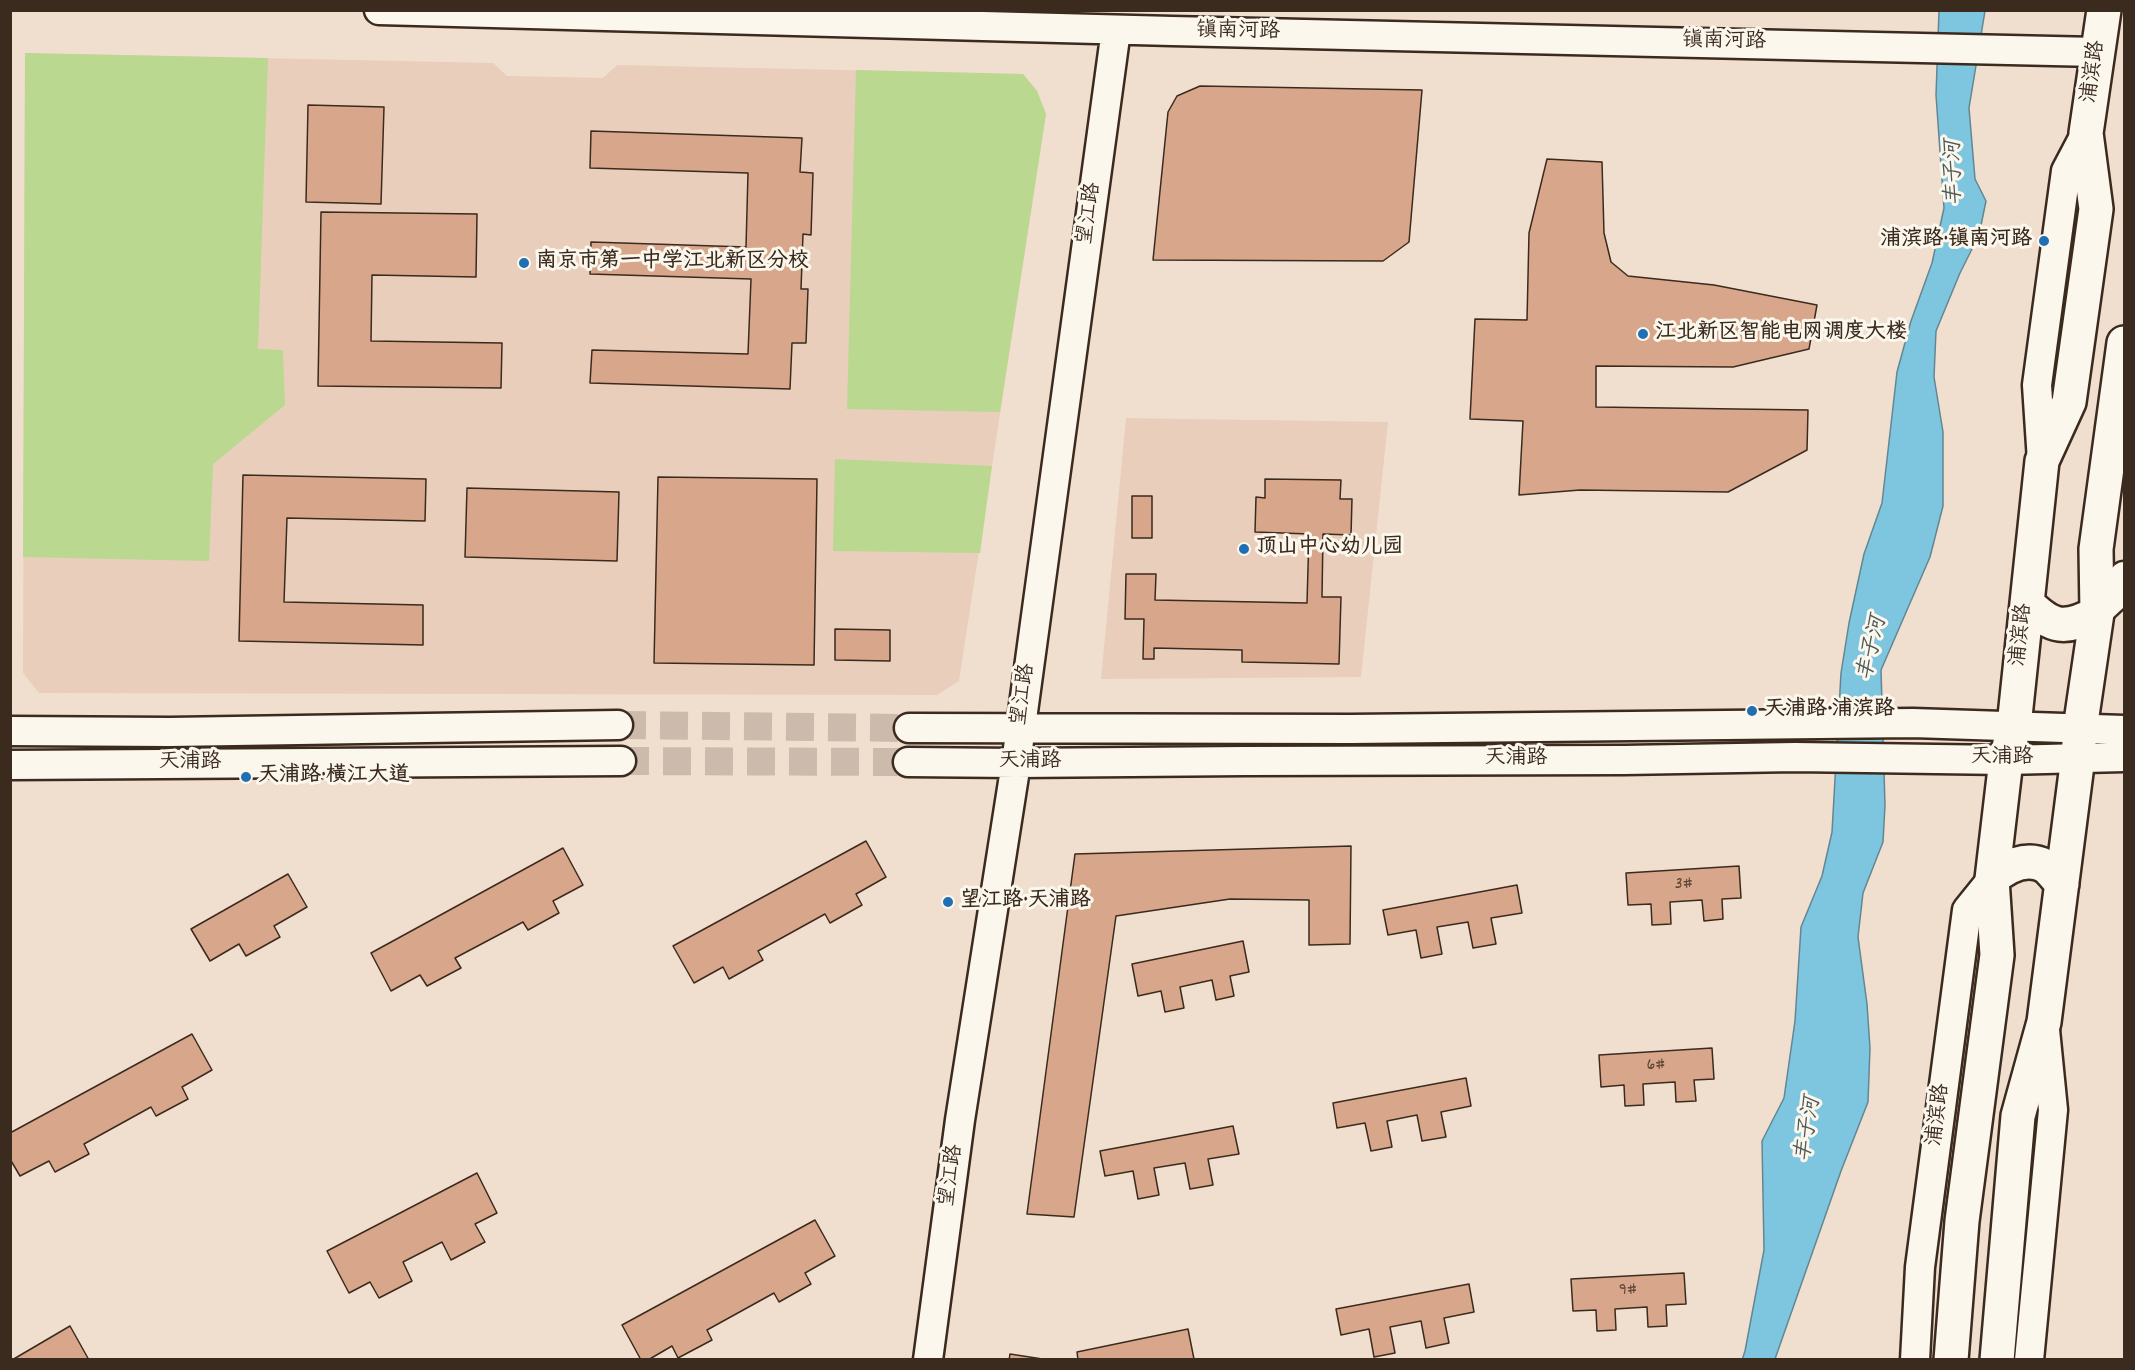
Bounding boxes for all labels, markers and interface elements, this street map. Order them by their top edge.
street label: 镇南河路 [1196,20,1280,46]
street label: 镇南河路 [1682,30,1766,56]
street label: 浦滨路 [2078,39,2112,105]
water label: 丰子河 [1942,140,1970,206]
street label: 望江路 [1074,181,1108,247]
place label: 浦滨路·镇南河路 [1880,228,2032,254]
marker: 浦滨路·镇南河路 [2037,234,2051,248]
place label: 南京市第一中学江北新区分校 [536,250,809,276]
marker: 南京市第一中学江北新区分校 [517,256,531,270]
place label: 江北新区智能电网调度大楼 [1655,321,1907,347]
marker: 江北新区智能电网调度大楼 [1636,327,1650,341]
place label: 顶山中心幼儿园 [1256,536,1403,562]
marker: 顶山中心幼儿园 [1237,542,1251,556]
street label: 浦滨路 [2007,602,2039,668]
water label: 丰子河 [1854,614,1894,684]
street label: 望江路 [1008,662,1042,728]
place label: 天浦路·浦滨路 [1764,698,1895,724]
marker: 天浦路·浦滨路 [1745,704,1759,718]
street label: 天浦路 [1971,746,2033,772]
street label: 天浦路 [1485,747,1547,773]
street label: 天浦路 [999,750,1061,776]
street label: 天浦路 [159,751,221,777]
place label: 天浦路·横江大道 [258,764,410,790]
marker: 天浦路·横江大道 [239,770,253,784]
house number: 3# [1675,875,1693,897]
place label: 望江路·天浦路 [960,889,1091,915]
marker: 望江路·天浦路 [941,895,955,909]
house number: 6# [1646,1056,1666,1078]
street label: 浦滨路 [1924,1082,1956,1148]
water label: 丰子河 [1792,1095,1828,1165]
street label: 望江路 [936,1143,970,1209]
house number: 9# [1619,1281,1637,1303]

